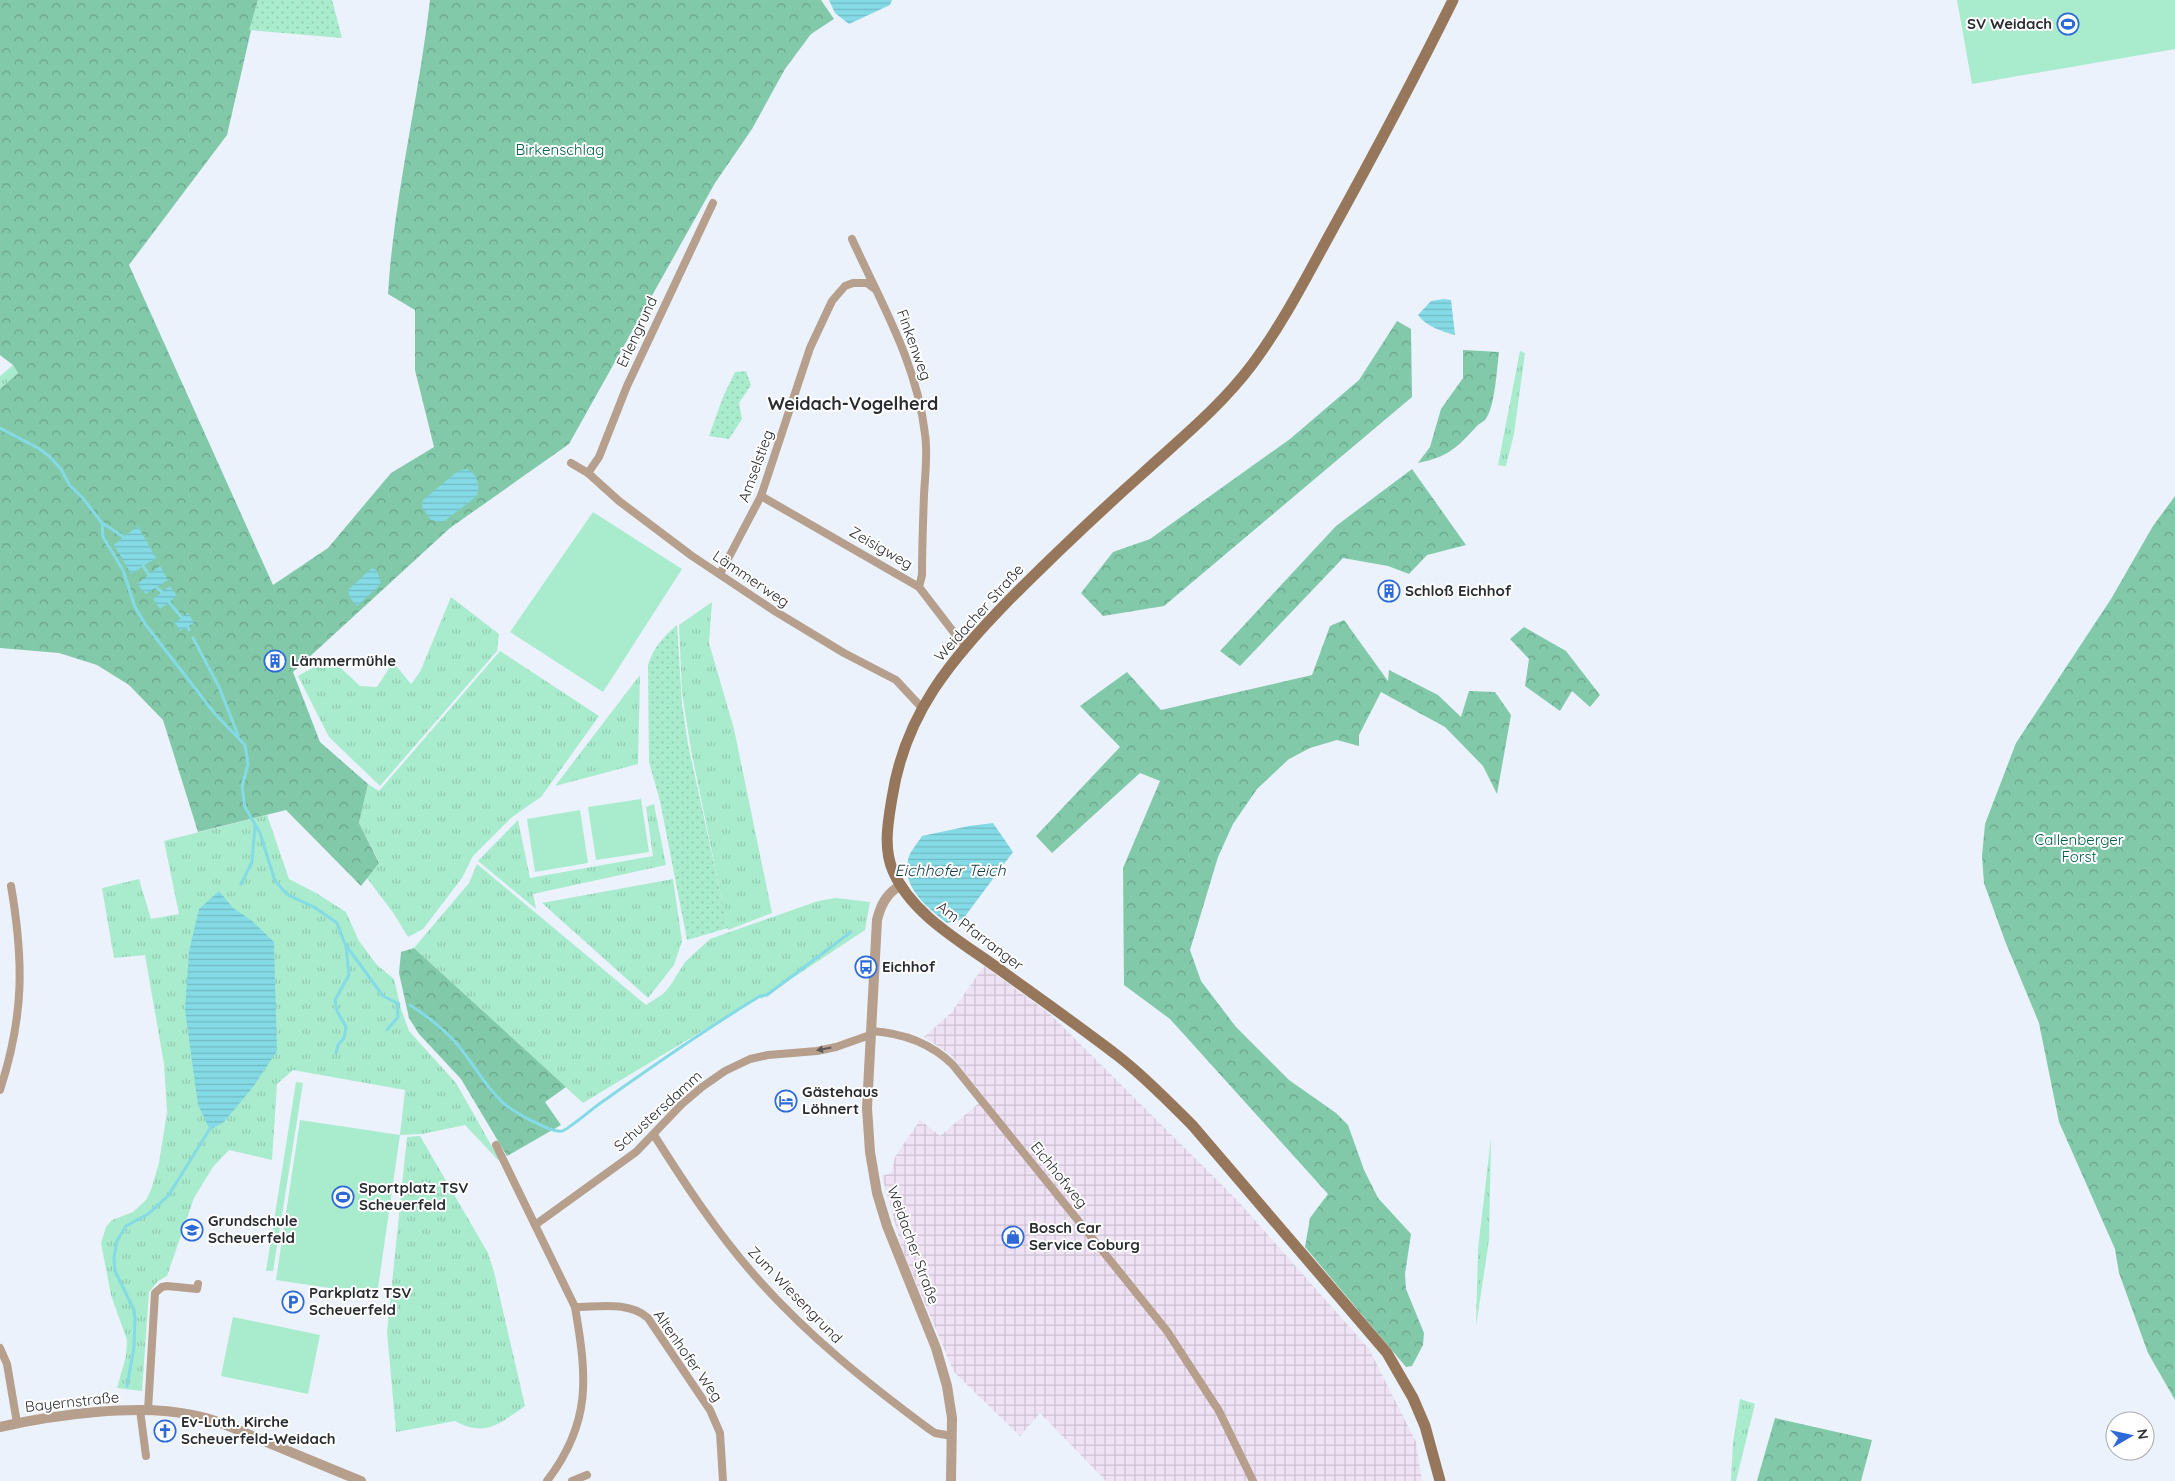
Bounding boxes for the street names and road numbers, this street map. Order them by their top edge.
street label: Erlengrund [612,293,661,370]
street label: Finkenweg [893,307,936,383]
street label: Amselstieg [734,427,777,505]
street label: Zeisigweg [846,522,916,573]
street label: Lämmerweg [709,546,793,611]
street label: Weidacher Straße [930,560,1027,665]
street label: Am Pfarranger [933,897,1028,974]
street label: Schustersdamm [610,1066,706,1155]
street label: Eichhofweg [1027,1138,1092,1212]
street label: Weidacher Straße [883,1183,944,1307]
street label: Zum Wiesengrund [744,1242,847,1347]
street label: Altenhofer Weg [650,1306,727,1405]
street label: Bayernstraße [24,1387,120,1416]

